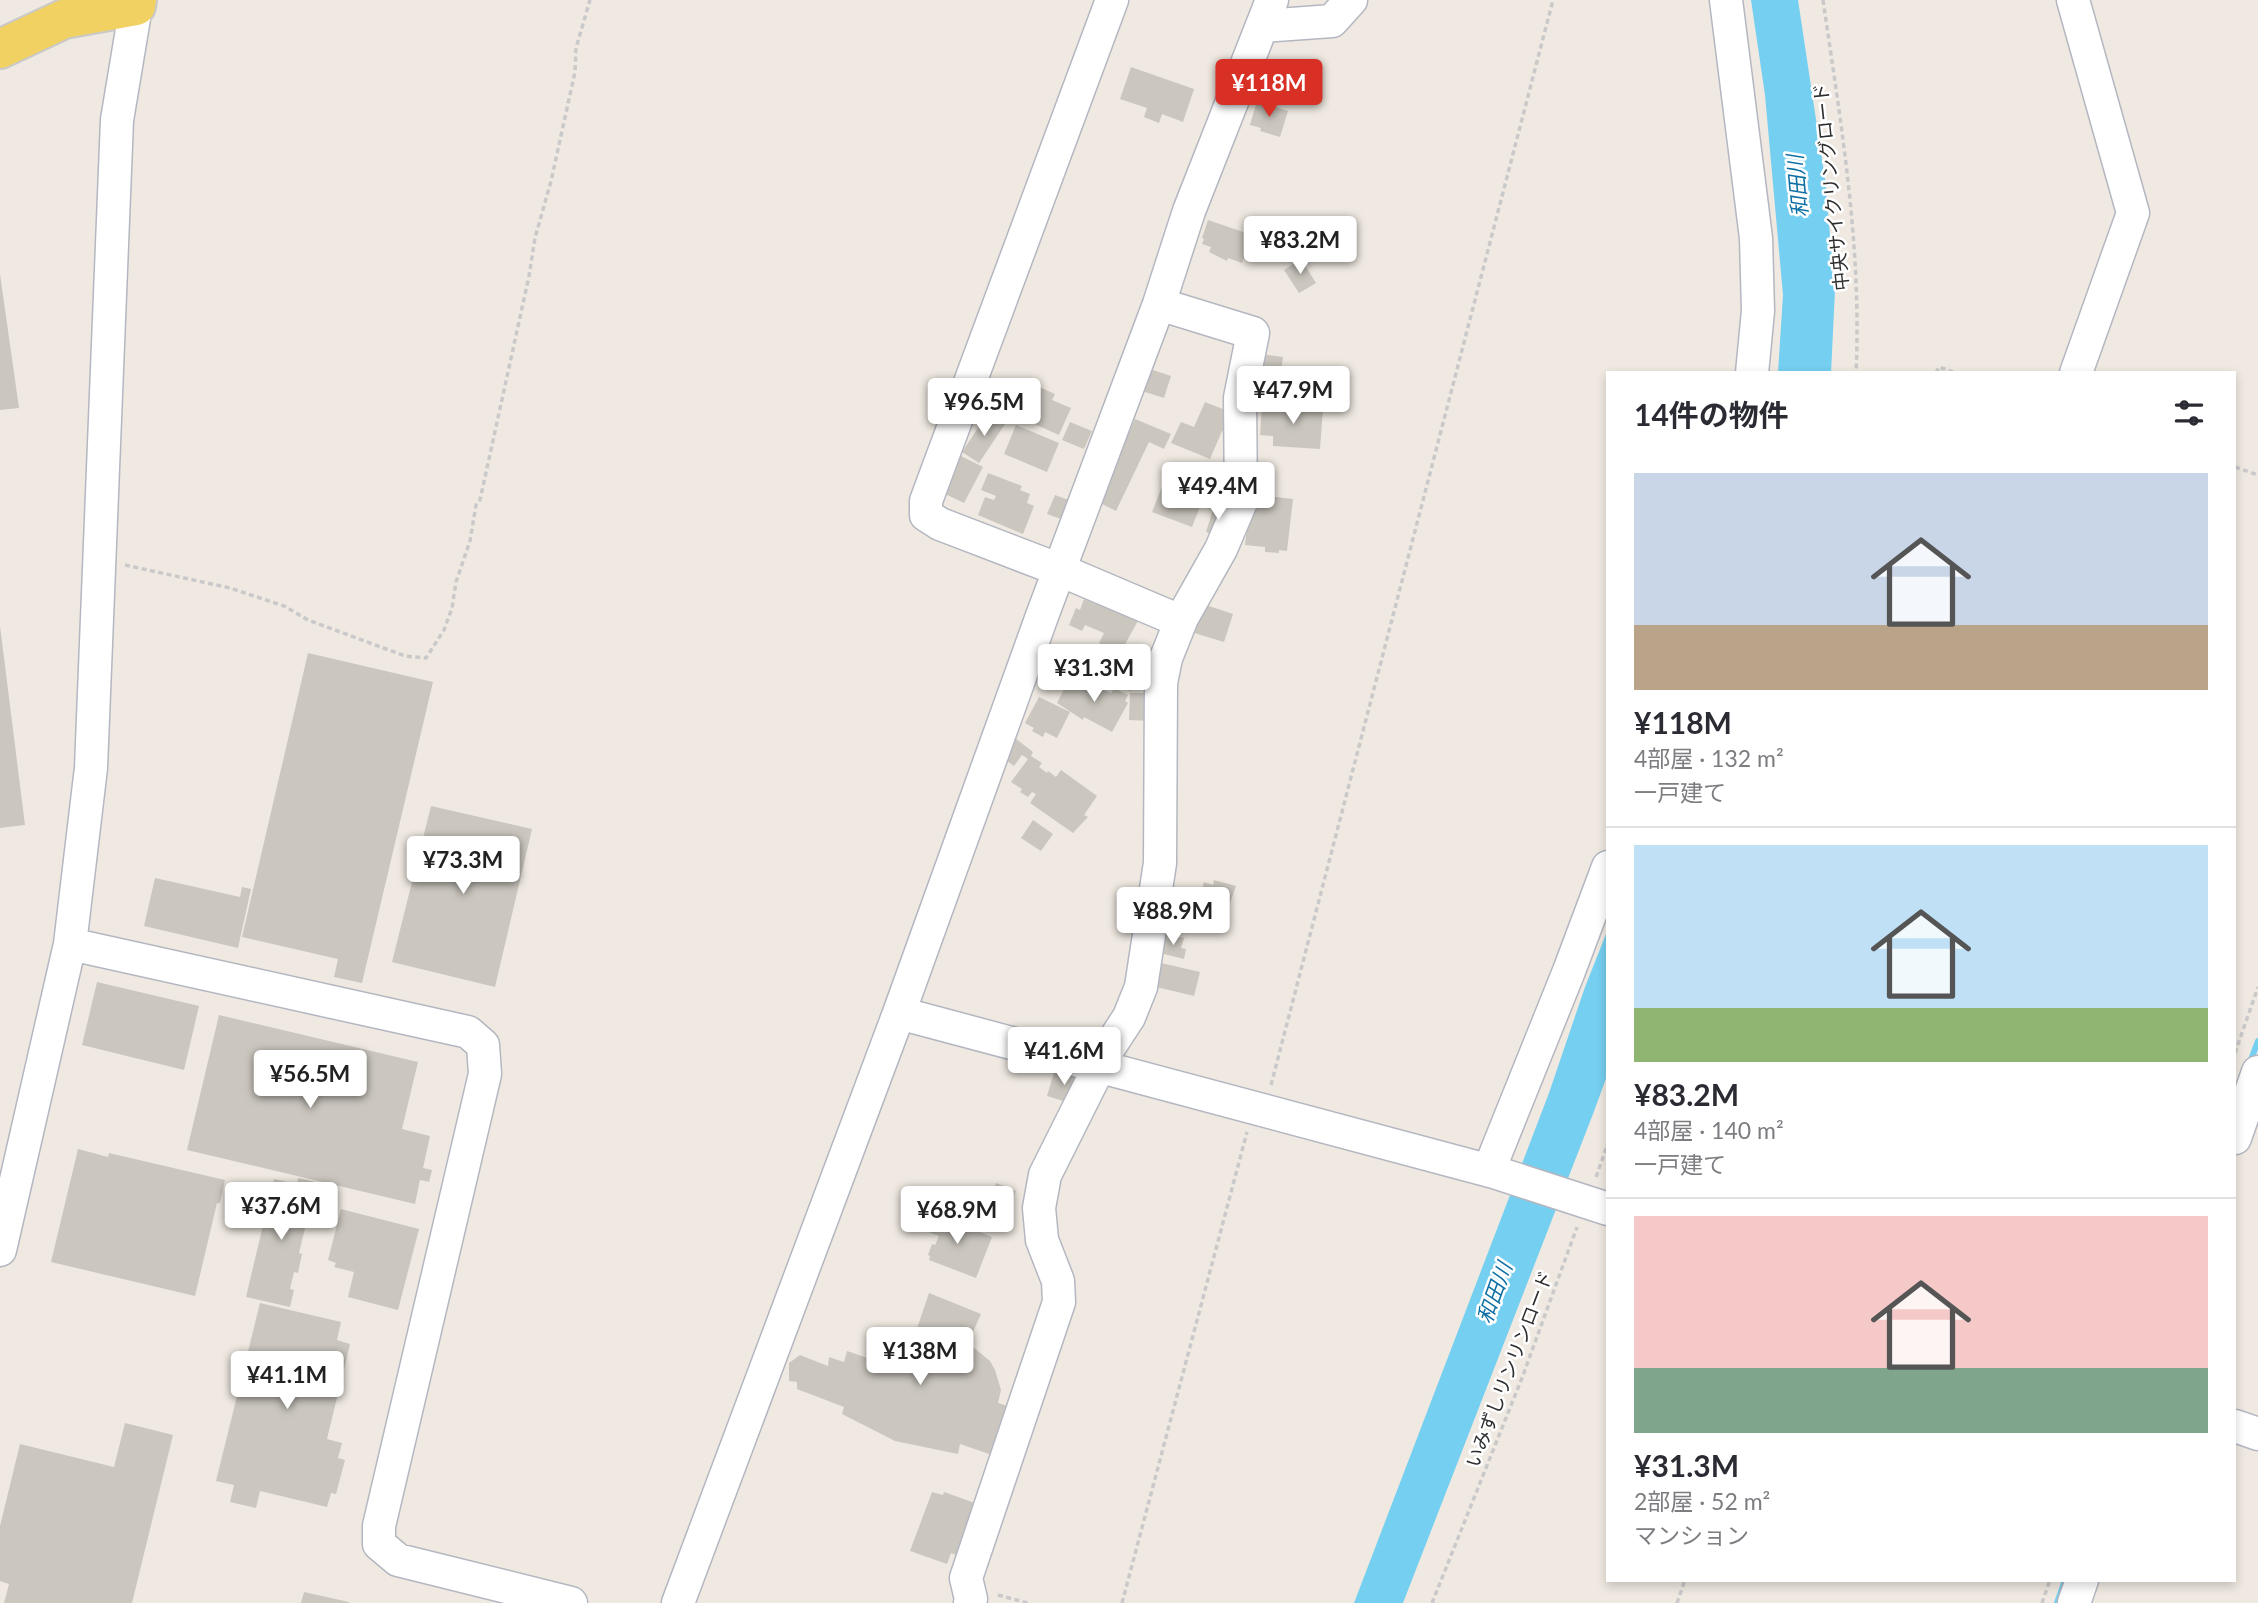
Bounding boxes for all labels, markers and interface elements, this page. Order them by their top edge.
pin: ¥118M [1220,60,1318,119]
text: ¥118M [1231,68,1307,96]
street label: 中央サイクリングロード [1808,82,1853,292]
water label: 和田川 [1781,152,1812,219]
pin: ¥83.2M [1243,216,1357,276]
text: ¥83.2M [1260,225,1340,253]
pin: ¥47.9M [1236,366,1350,426]
text: ¥47.9M [1253,375,1333,403]
pin: ¥96.5M [927,378,1041,438]
text: ¥96.5M [944,387,1024,415]
icon: filters [2170,394,2208,432]
text: 14件の物件 [1634,396,1789,432]
pin: ¥49.4M [1161,462,1275,522]
text: ¥49.4M [1178,471,1258,499]
icon: home [1858,519,1984,645]
pin: ¥31.3M [1037,644,1151,704]
text: ¥31.3M [1054,653,1134,681]
text: ¥118M [1634,704,1732,740]
text: 4部屋 · 132 m² [1634,744,1784,772]
text: 一戸建て [1634,778,1726,806]
pin: ¥73.3M [406,836,520,896]
text: ¥73.3M [423,845,503,873]
pin: ¥88.9M [1116,888,1230,947]
icon: home [1858,891,1984,1017]
text: ¥88.9M [1133,896,1213,924]
pin: ¥41.6M [1007,1028,1121,1087]
text: ¥41.6M [1024,1036,1104,1064]
pin: ¥56.5M [253,1050,367,1110]
text: ¥56.5M [270,1059,350,1087]
text: ¥83.2M [1634,1076,1739,1112]
text: 4部屋 · 140 m² [1634,1116,1784,1144]
text: 一戸建て [1634,1150,1726,1178]
pin: ¥37.6M [224,1182,338,1242]
pin: ¥68.9M [900,1186,1014,1246]
text: ¥37.6M [241,1191,321,1219]
text: ¥68.9M [917,1195,997,1223]
water label: 和田川 [1471,1257,1517,1326]
icon: home [1858,1262,1984,1388]
street label: いみずしリンリンロード [1460,1267,1557,1471]
pin: ¥138M [871,1328,969,1387]
text: ¥138M [882,1336,958,1364]
pin: ¥41.1M [230,1352,344,1411]
text: ¥41.1M [247,1360,327,1388]
text: ¥31.3M [1634,1447,1739,1483]
text: 2部屋 · 52 m² [1634,1487,1770,1515]
text: マンション [1634,1521,1749,1549]

